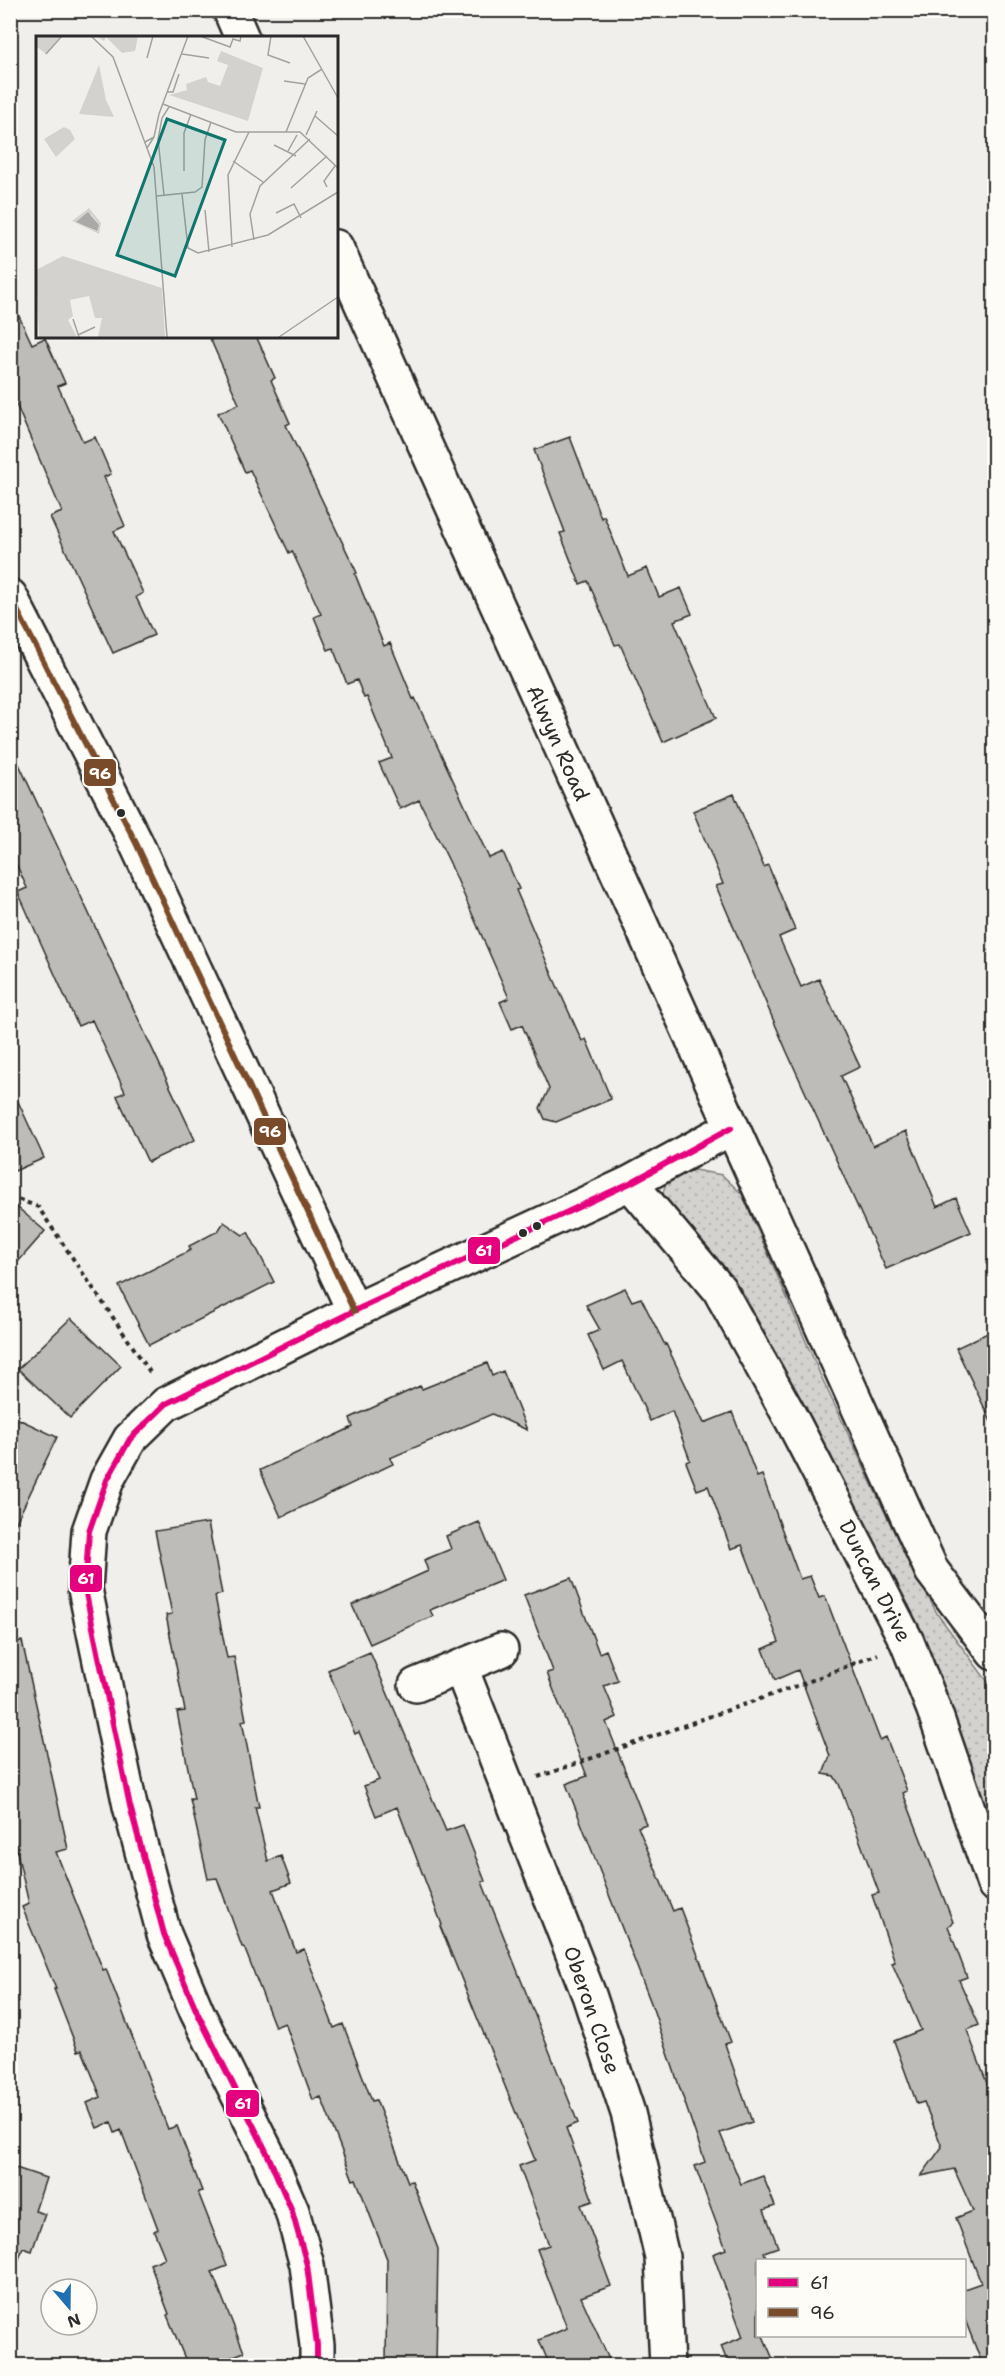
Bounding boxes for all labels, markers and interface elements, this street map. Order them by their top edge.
inset map [36,36,338,338]
street label: Alwyn Road [520,681,596,805]
line badge: 96 [83,758,117,787]
text: 96 [89,763,111,784]
unlabelled marker [115,807,127,819]
line badge: 96 [253,1117,287,1146]
text: 96 [259,1121,281,1142]
unlabelled marker [531,1220,543,1232]
unlabelled marker [517,1227,529,1239]
line badge: 61 [467,1236,501,1265]
text: 61 [475,1240,493,1261]
street label: Duncan Drive [832,1515,918,1647]
line badge: 61 [69,1564,103,1593]
text: 61 [77,1568,95,1589]
street label: Oberon Close [557,1942,627,2078]
line badge: 61 [225,2089,260,2118]
text: 61 [234,2093,252,2114]
legend [756,2259,966,2337]
text: 61 [810,2271,829,2295]
north arrow [39,2277,99,2337]
text: 96 [810,2301,835,2325]
text: N [64,2309,84,2333]

